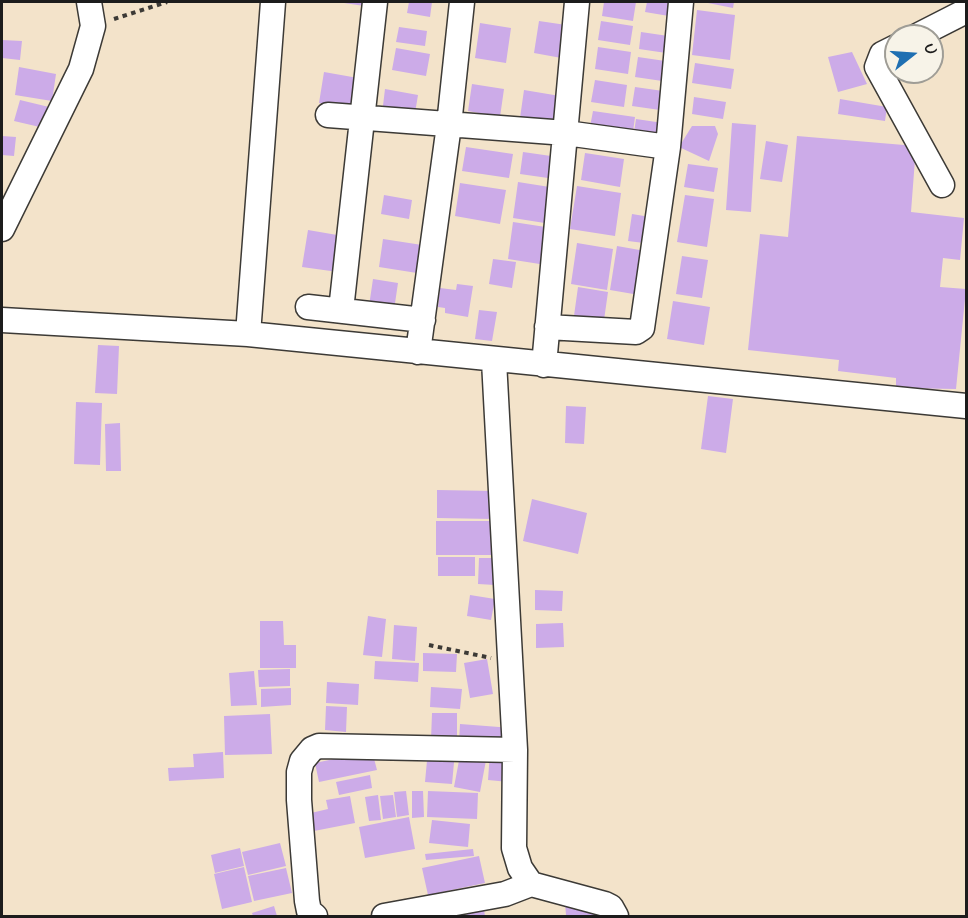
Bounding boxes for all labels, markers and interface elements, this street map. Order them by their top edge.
north arrow [884,24,944,84]
text: U [918,41,941,57]

